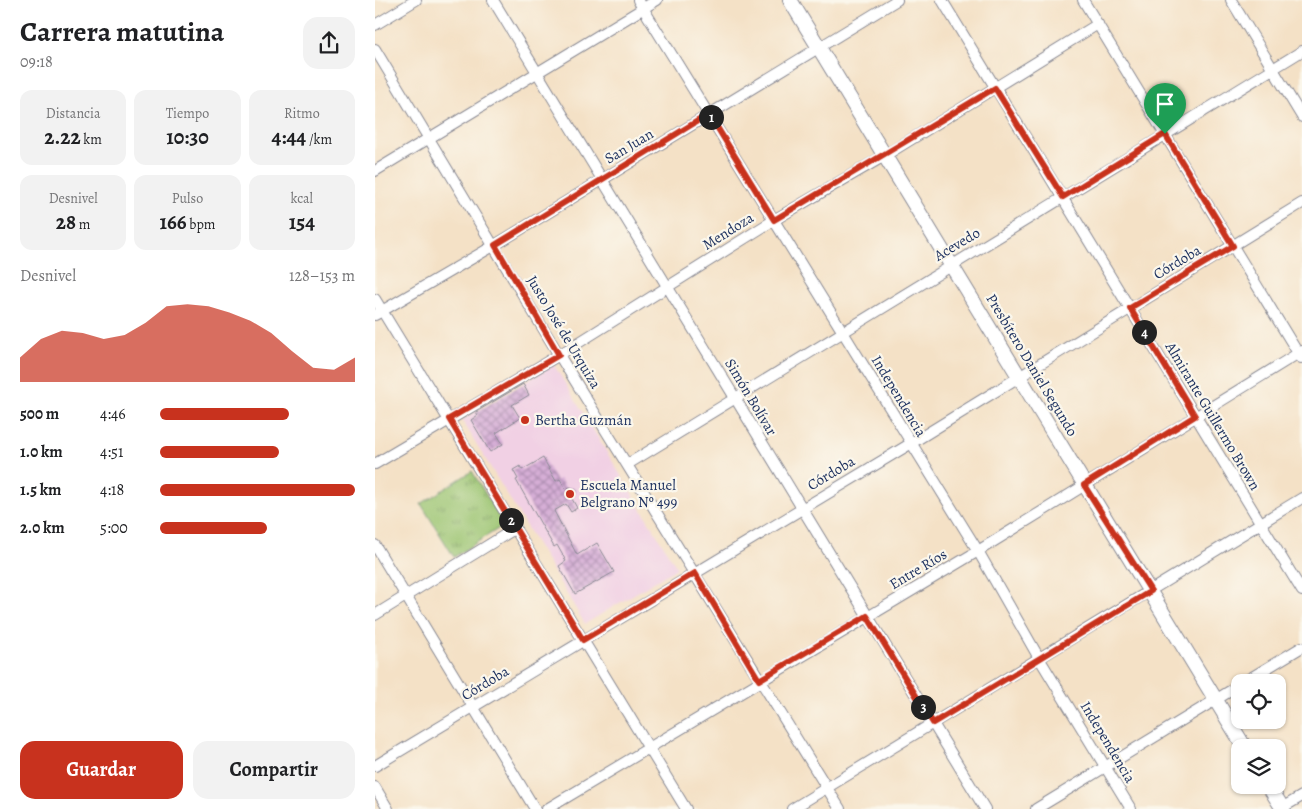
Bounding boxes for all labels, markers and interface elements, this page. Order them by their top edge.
text: Carrera matutina [20,13,224,51]
button: share [303,17,355,69]
text: 09:18 [20,51,53,73]
pin [1144,83,1186,134]
icon: arrive [1151,90,1179,118]
text: Distancia [46,104,100,123]
text: Tiempo [166,104,209,123]
text: Ritmo [284,104,320,123]
pin: 1 [699,104,723,130]
text: 1 [709,108,714,127]
text: 2.22 [44,123,81,151]
text: 10:30 [166,123,209,151]
text: 4:44 [272,123,306,151]
street label: San Juan [601,124,657,168]
text: km [81,130,102,149]
text: /km [306,130,332,149]
text: Desnivel [49,189,98,208]
text: Pulso [172,189,203,208]
text: kcal [291,189,313,208]
street label: Mendoza [699,207,757,255]
text: 28 [56,208,76,236]
text: 166 [159,208,187,236]
text: 154 [289,208,315,236]
text: m [76,215,90,234]
text: bpm [187,215,216,234]
street label: Acevedo [930,223,984,266]
street label: Córdoba [1149,240,1205,284]
text: Desnivel [20,265,76,287]
text: 128–153 m [289,265,355,287]
street label: Justo José de Urquiza [522,272,606,392]
street label: Presbítero Daniel Segundo [981,290,1083,440]
pin: 4 [1131,320,1157,344]
text: 4 [1141,323,1148,342]
street label: Almirante Guillermo Brown [1160,337,1265,494]
street label: Independencia [867,352,931,440]
street label: Simón Bolívar [720,355,782,439]
text: 500 m [20,403,59,425]
text: 4:46 [100,403,126,425]
place label: Bertha Guzmán [535,410,632,430]
marker: Bertha Guzmán [519,414,531,426]
text: 1.0 km [20,441,63,463]
text: 4:51 [100,441,123,463]
street label: Córdoba [803,451,859,495]
place label: Escuela Manuel Belgrano Nº 499 [580,475,677,512]
text: 1.5 km [20,479,61,501]
text: 4:18 [100,479,124,501]
marker: Escuela Manuel Belgrano Nº 499 [564,488,576,500]
pin: 2 [499,508,523,532]
text: 2 [508,511,515,530]
text: 2.0 km [20,517,65,539]
text: 5:00 [100,517,128,539]
street label: Entre Ríos [886,544,950,594]
street label: Córdoba [457,661,513,705]
map controls [1231,674,1286,794]
button: locate [1231,674,1286,729]
pin: 3 [911,694,935,720]
text: 3 [920,698,927,717]
street label: Independencia [1076,698,1140,786]
button: layers [1231,739,1286,794]
button: Guardar [20,741,183,799]
button: Compartir [193,741,355,799]

